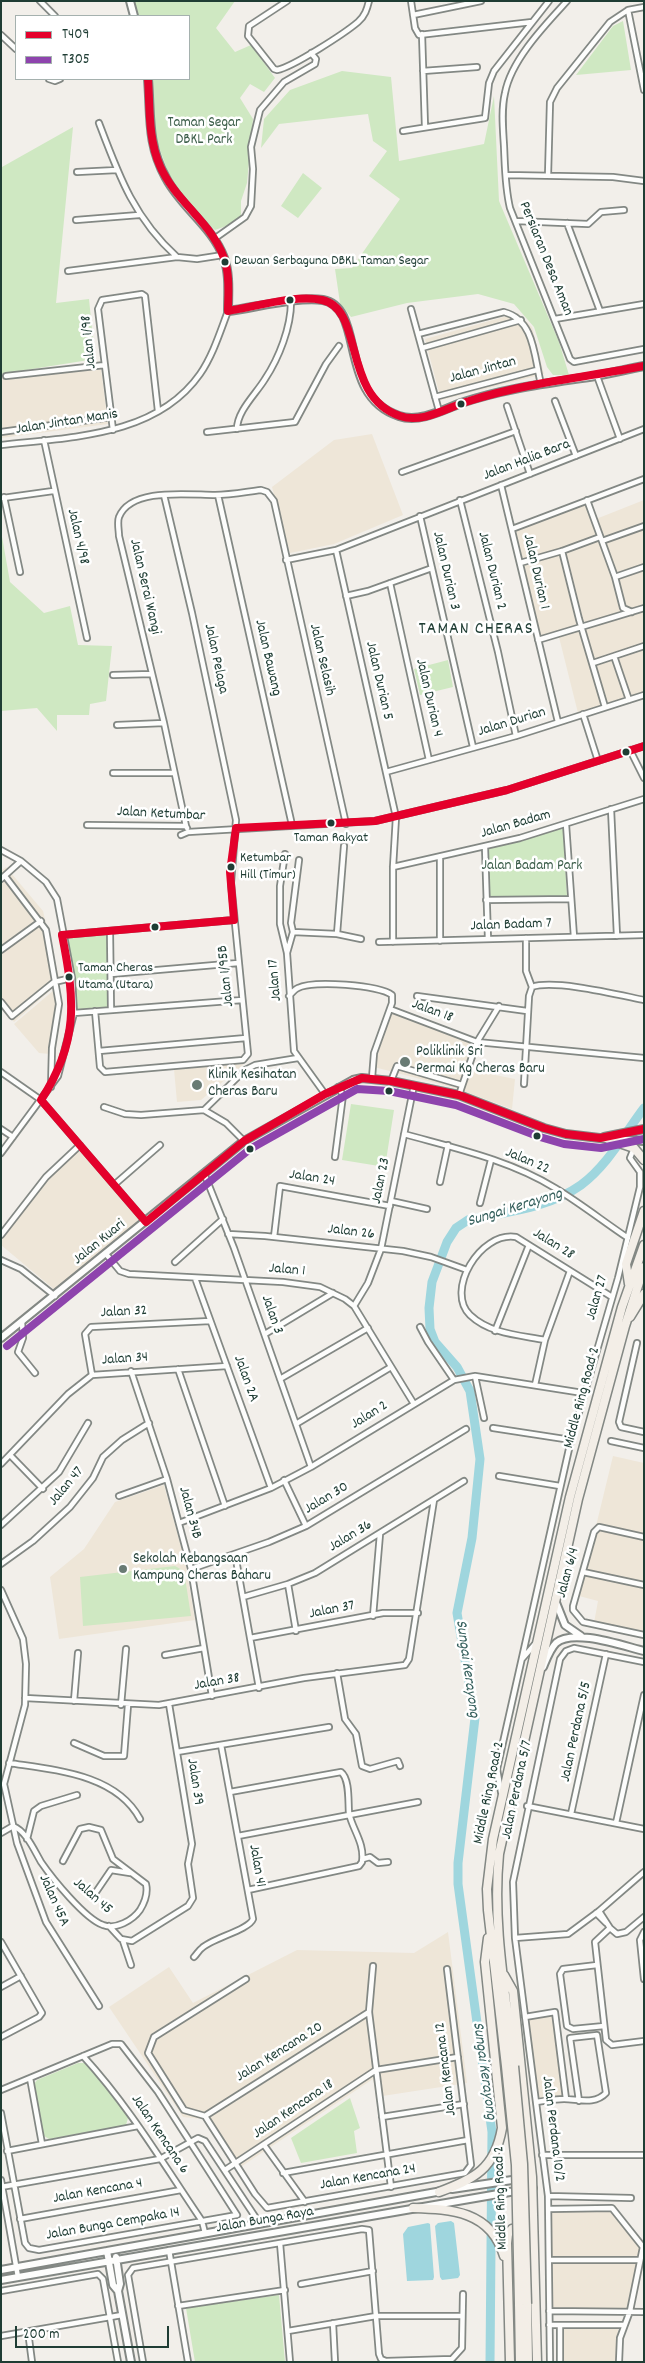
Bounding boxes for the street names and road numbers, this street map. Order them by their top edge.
street label: Persiaran Desa Aman [514,199,576,319]
street label: Jalan 1/98 [78,314,102,370]
street label: Jalan Jintan [448,353,518,389]
street label: Jalan Jintan Manis [15,406,119,440]
street label: Jalan Halia Bara [481,436,573,486]
street label: Jalan 4/98 [62,507,92,567]
street label: Jalan Durian 3 [427,530,463,612]
street label: Jalan Durian 2 [473,530,509,612]
street label: Jalan Durian 1 [518,533,552,611]
street label: Jalan Serai Wangi [124,538,164,636]
street label: Jalan Bawang [249,618,285,698]
street label: Jalan Pelaga [199,622,231,696]
street label: Jalan Selasih [304,622,338,698]
street label: Jalan Durian 5 [360,640,396,722]
street label: Jalan Durian 4 [410,657,446,739]
street label: Jalan Durian [476,704,548,742]
street label: Jalan Ketumbar [116,804,206,826]
street label: Jalan Badam [479,806,553,844]
street label: Jalan Badam 7 [470,916,552,936]
street label: Jalan 1/95B [215,944,239,1008]
street label: Jalan 17 [265,958,287,1002]
street label: Jalan 18 [409,996,455,1028]
street label: Jalan 22 [502,1145,552,1179]
street label: Jalan 23 [369,1156,395,1206]
street label: Jalan 24 [288,1166,336,1192]
street label: Jalan Kuari [70,1216,130,1270]
street label: Jalan 26 [326,1221,376,1245]
street label: Jalan 28 [529,1225,577,1265]
street label: Jalan 1 [268,1260,306,1282]
street label: Jalan 27 [583,1274,613,1322]
street label: Jalan 3 [256,1293,286,1337]
street label: Jalan 32 [100,1303,148,1323]
street label: Middle Ring Road 2 [561,1345,605,1451]
street label: Jalan 34 [101,1349,149,1371]
street label: Jalan 2A [228,1353,262,1405]
street label: Jalan 2 [348,1398,392,1434]
street label: Jalan 47 [46,1464,88,1510]
street label: Jalan 30 [302,1479,352,1519]
street label: Jalan 34B [173,1485,205,1541]
street label: Jalan 36 [326,1517,376,1557]
street label: Jalan 6/4 [554,1546,584,1600]
street label: Jalan 37 [308,1598,356,1624]
street label: Jalan 38 [193,1670,241,1696]
street label: Jalan Perdana 5/5 [558,1680,596,1784]
street label: Jalan Perdana 5/7 [499,1739,537,1841]
street label: Middle Ring Road 2 [470,1740,510,1846]
street label: Jalan 39 [181,1757,207,1807]
street label: Jalan 41 [243,1843,269,1889]
street label: Jalan 45A [34,1872,72,1930]
street label: Jalan 45 [68,1875,116,1919]
street label: Jalan Kencana 20 [233,2019,327,2087]
street label: Jalan Kencana 12 [432,2021,462,2117]
street label: Jalan Perdana 10/2 [537,2075,567,2183]
street label: Jalan Kencana 18 [250,2076,338,2144]
street label: Jalan Kencana 6 [126,2092,192,2178]
street label: Middle Ring Road 2 [491,2146,513,2250]
street label: Jalan Kencana 24 [319,2161,417,2195]
street label: Jalan Kencana 4 [52,2175,144,2209]
street label: Jalan Bunga Cempaka 14 [45,2204,181,2246]
street label: Jalan Bunga Raya [215,2204,315,2238]

